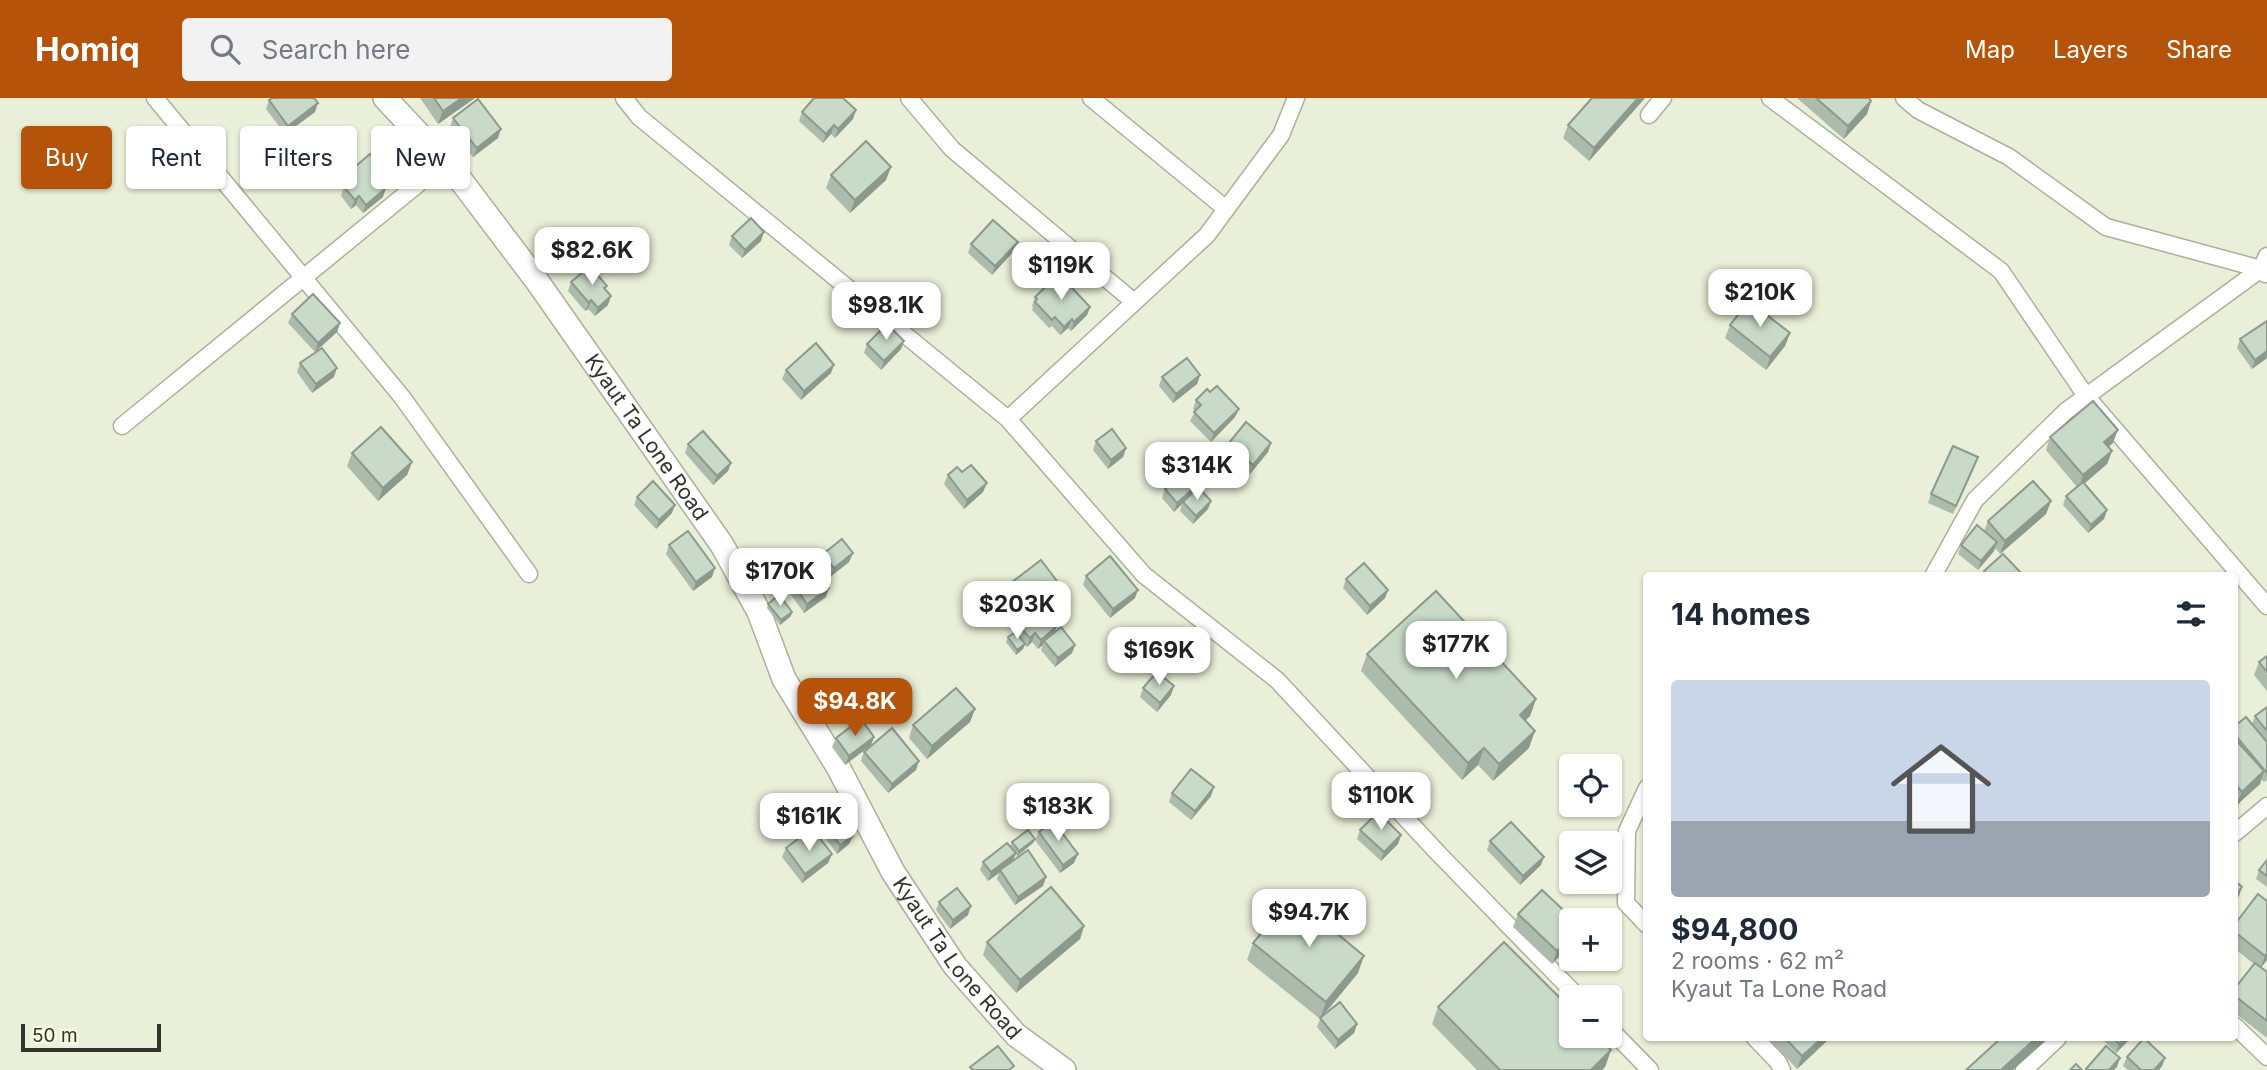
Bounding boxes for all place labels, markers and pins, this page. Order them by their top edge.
pin: $82.6K [535,228,649,287]
pin: $119K [1012,242,1110,302]
pin: $210K [1711,270,1809,329]
pin: $98.1K [829,282,943,342]
pin: $314K [1148,442,1246,502]
pin: $170K [731,548,829,608]
pin: $203K [968,582,1066,641]
pin: $177K [1407,622,1505,681]
pin: $169K [1110,628,1208,687]
pin: $94.8K [798,678,912,738]
pin: $110K [1332,772,1430,832]
pin: $183K [1009,784,1107,843]
pin: $161K [760,794,858,853]
pin: $94.7K [1252,890,1366,949]

